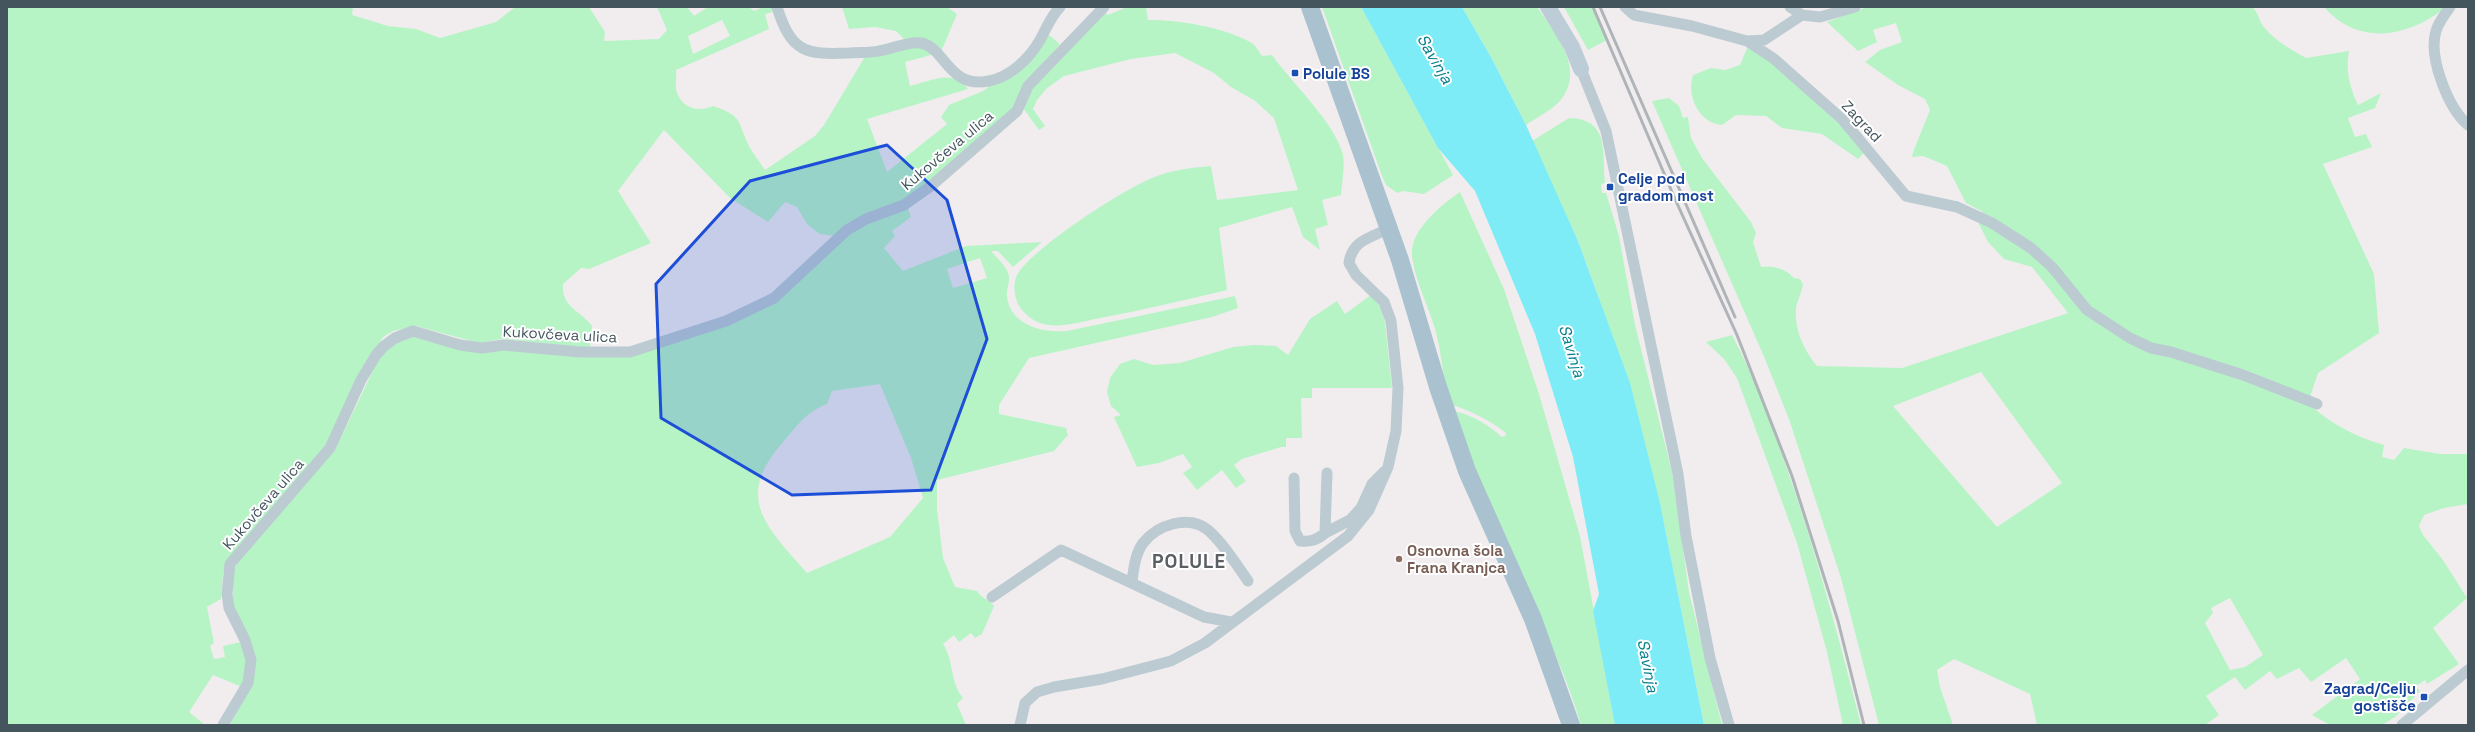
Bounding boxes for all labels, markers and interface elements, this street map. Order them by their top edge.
water label: Savinja [1412,30,1458,88]
place label: Polule BS [1303,64,1370,83]
marker: Polule BS [1290,68,1300,78]
street label: Zagrad [1838,96,1886,146]
street label: Kukovčeva ulica [897,106,997,194]
place label: Celje pod gradom most [1618,169,1714,205]
marker: Celje pod gradom most [1605,182,1615,192]
street label: Kukovčeva ulica [502,322,618,347]
water label: Savinja [1554,322,1590,381]
street label: Kukovčeva ulica [218,454,308,553]
place label: Osnovna šola Frana Kranjca [1407,541,1506,577]
district label: POLULE [1152,549,1226,574]
marker: Osnovna šola Frana Kranjca [1394,554,1404,564]
water label: Savinja [1633,637,1664,695]
place label: Zagrad/Celju gostišče [2324,679,2416,715]
marker: Zagrad/Celju gostišče [2419,692,2429,702]

